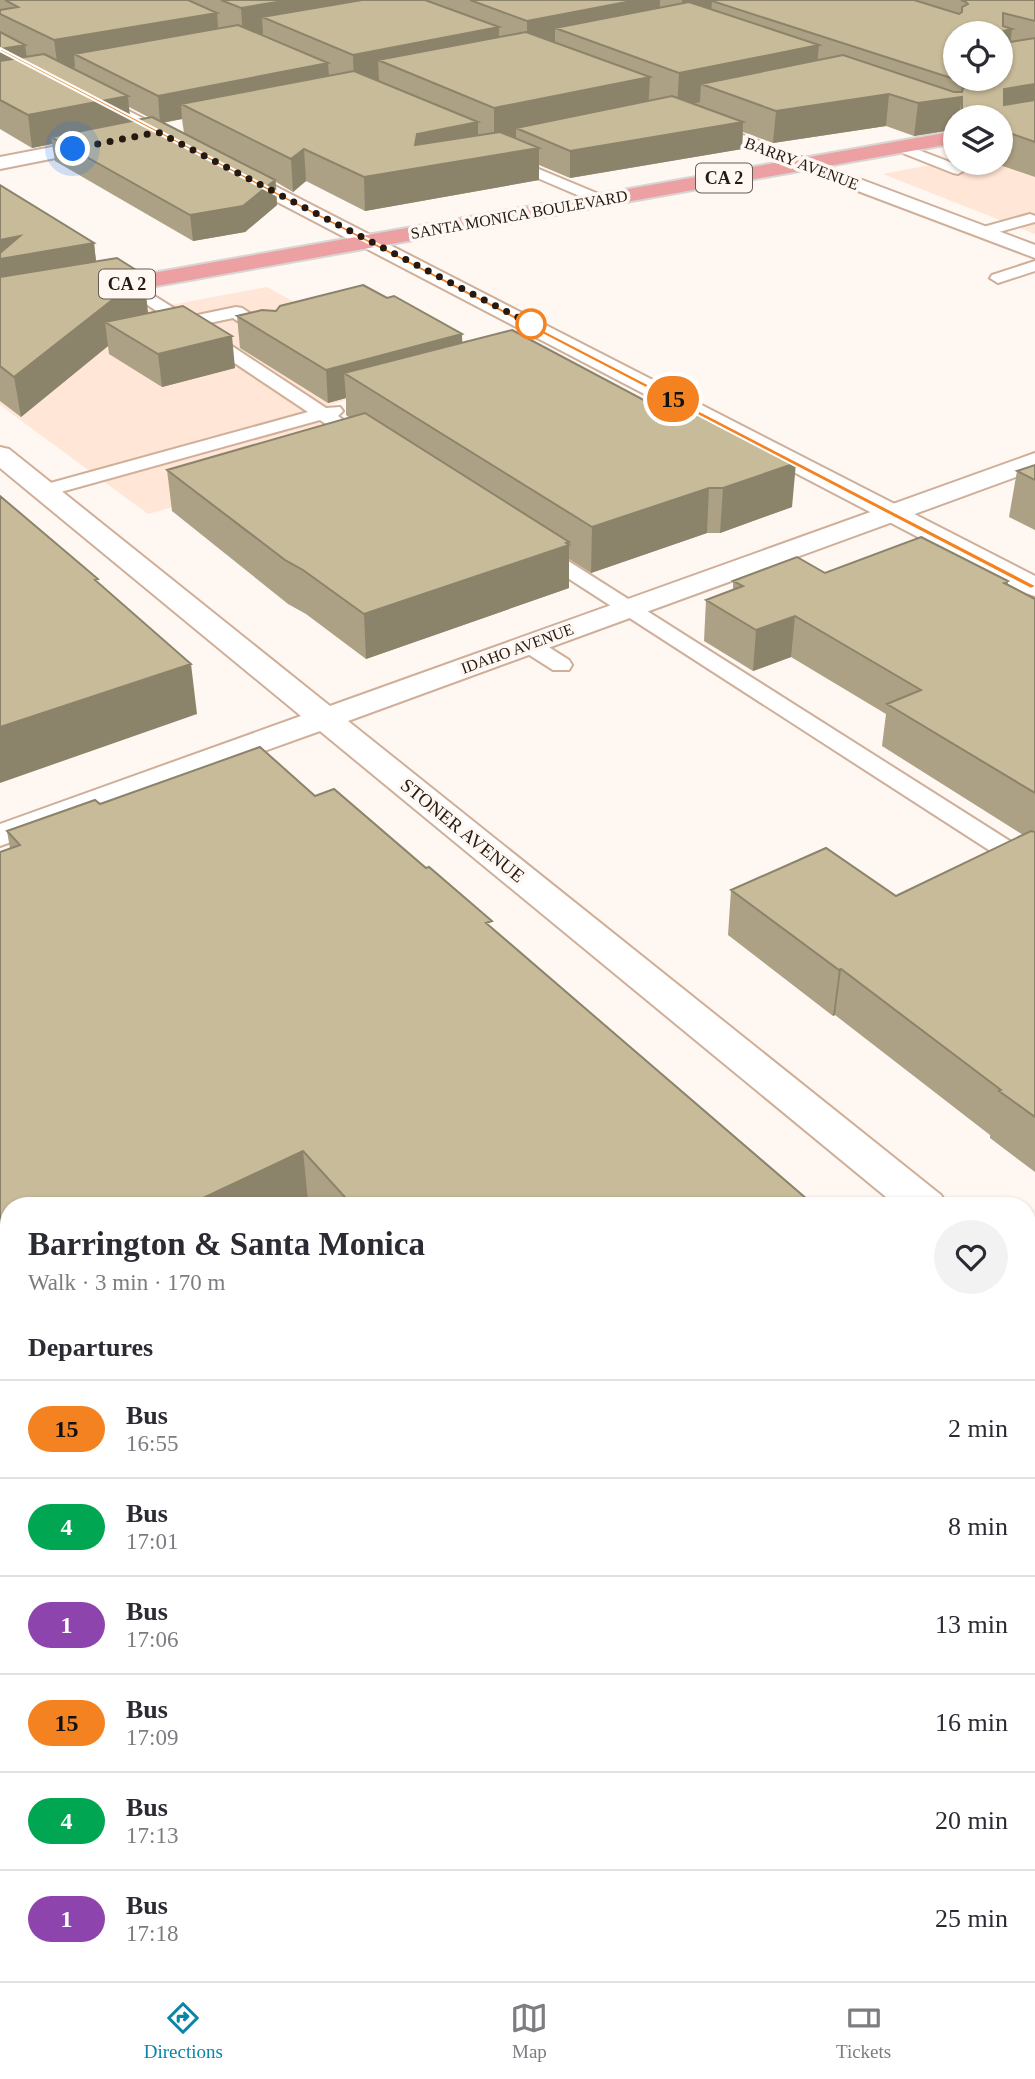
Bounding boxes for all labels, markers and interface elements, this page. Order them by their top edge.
map controls [943,21,1013,175]
button: locate [943,21,1013,91]
button: layers [943,105,1013,175]
your location [55,131,90,166]
street label: BARRY AVENUE [743,134,861,193]
road number: CA 2 [696,163,752,192]
street label: SANTA MONICA BOULEVARD [409,187,629,242]
road number: CA 2 [99,270,155,298]
unlabelled marker [516,309,546,339]
line badge: 15 [642,376,704,422]
text: 15 [661,386,685,412]
street label: IDAHO AVENUE [459,620,576,677]
street label: STONER AVENUE [397,774,529,887]
button: heart [934,1220,1008,1294]
text: Barrington & Santa Monica [28,1226,425,1262]
text: Walk · 3 min · 170 m [28,1270,225,1295]
text: Departures [28,1333,153,1362]
text: Bus [126,1401,168,1430]
text: 2 min [948,1414,1008,1443]
text: 15 [55,1416,79,1442]
text: 16:55 [126,1431,178,1456]
text: Bus [126,1499,168,1528]
text: 8 min [948,1512,1008,1541]
text: 4 [61,1514,73,1540]
text: 17:01 [126,1529,178,1554]
text: Bus [126,1597,168,1626]
text: 13 min [935,1610,1008,1639]
text: 1 [61,1612,73,1638]
text: 17:06 [126,1627,178,1652]
text: Bus [126,1695,168,1724]
text: 16 min [935,1708,1008,1737]
text: 15 [55,1710,79,1736]
text: 17:09 [126,1725,178,1750]
text: Bus [126,1793,168,1822]
text: 20 min [935,1806,1008,1835]
text: 4 [61,1808,73,1834]
text: 17:13 [126,1823,178,1848]
text: Bus [126,1891,168,1920]
text: 25 min [935,1904,1008,1933]
text: 1 [61,1906,73,1932]
text: 17:18 [126,1921,178,1946]
tab: Directions [144,1999,223,2063]
tab: Map [510,1999,548,2063]
tab: Tickets [836,1999,891,2063]

